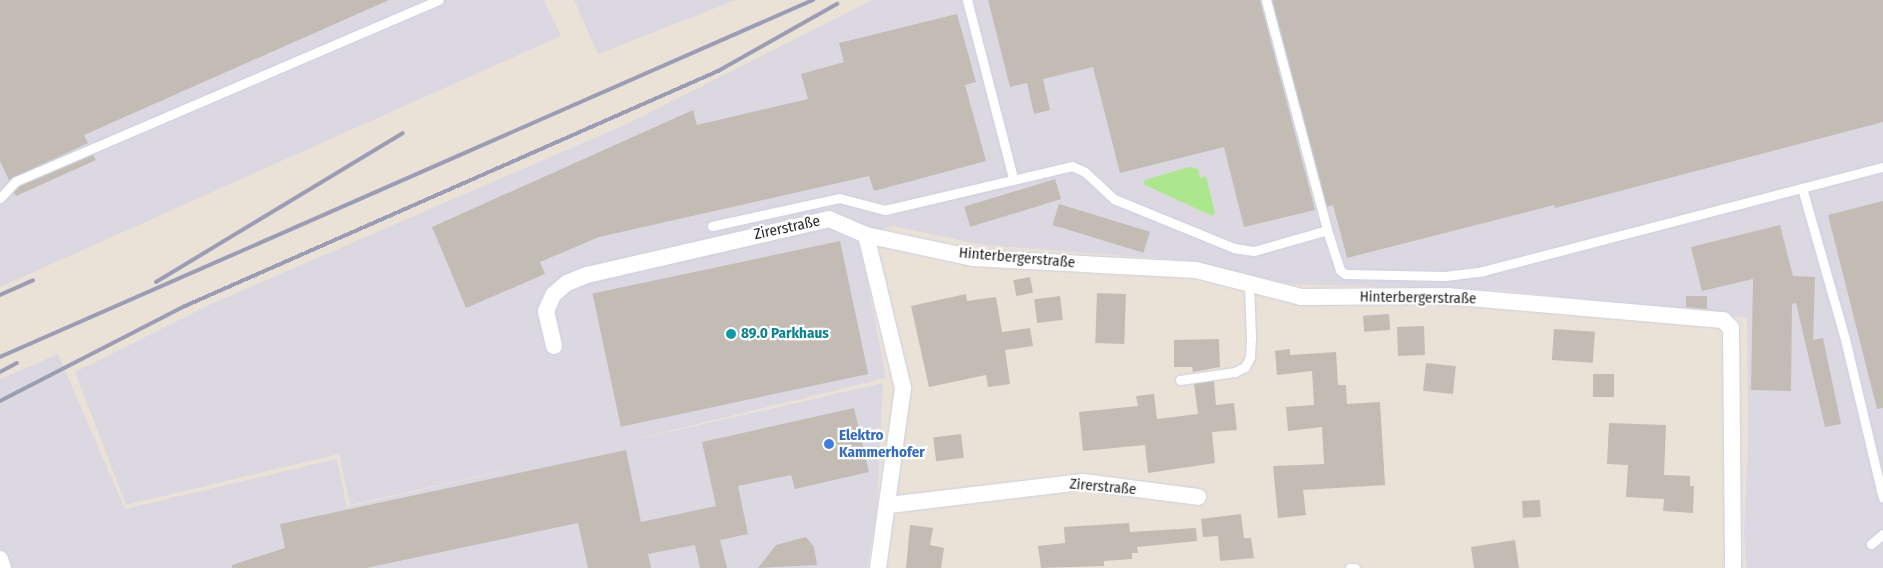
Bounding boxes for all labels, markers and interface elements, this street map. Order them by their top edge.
street label: Zirerstraße [752,212,822,244]
street label: Hinterbergerstraße [958,244,1076,272]
street label: Hinterbergerstraße [1360,288,1476,308]
place label: 89.0 Parkhaus [741,325,829,343]
marker: 89.0 Parkhaus [725,328,737,340]
place label: Elektro Kammerhofer [839,426,925,461]
marker: Elektro Kammerhofer [823,438,835,450]
street label: Zirerstraße [1069,475,1137,499]

